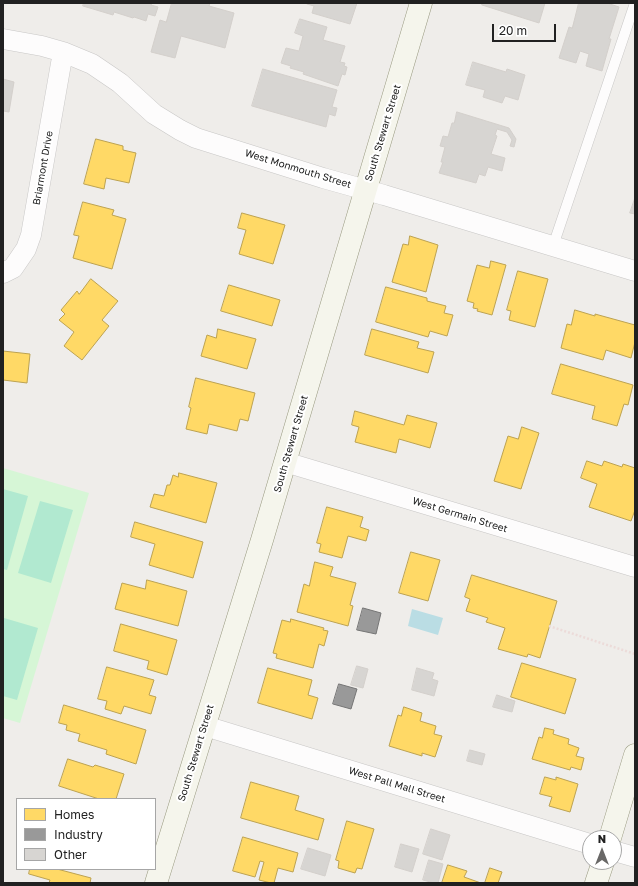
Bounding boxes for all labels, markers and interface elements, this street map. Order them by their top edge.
scale bar [494,16,558,42]
text: 20 m [499,23,527,38]
street label: South Stewart Street [363,83,403,183]
street label: Briarmont Drive [31,130,55,206]
street label: West Monmouth Street [243,147,353,191]
street label: South Stewart Street [271,394,311,494]
street label: West Germain Street [411,495,509,535]
street label: South Stewart Street [176,703,216,803]
street label: West Pall Mall Street [347,765,447,805]
legend [16,798,156,870]
text: Homes [54,807,94,822]
text: Industry [54,827,103,842]
north arrow [582,830,622,870]
text: N [598,832,606,845]
text: Other [54,847,87,862]

